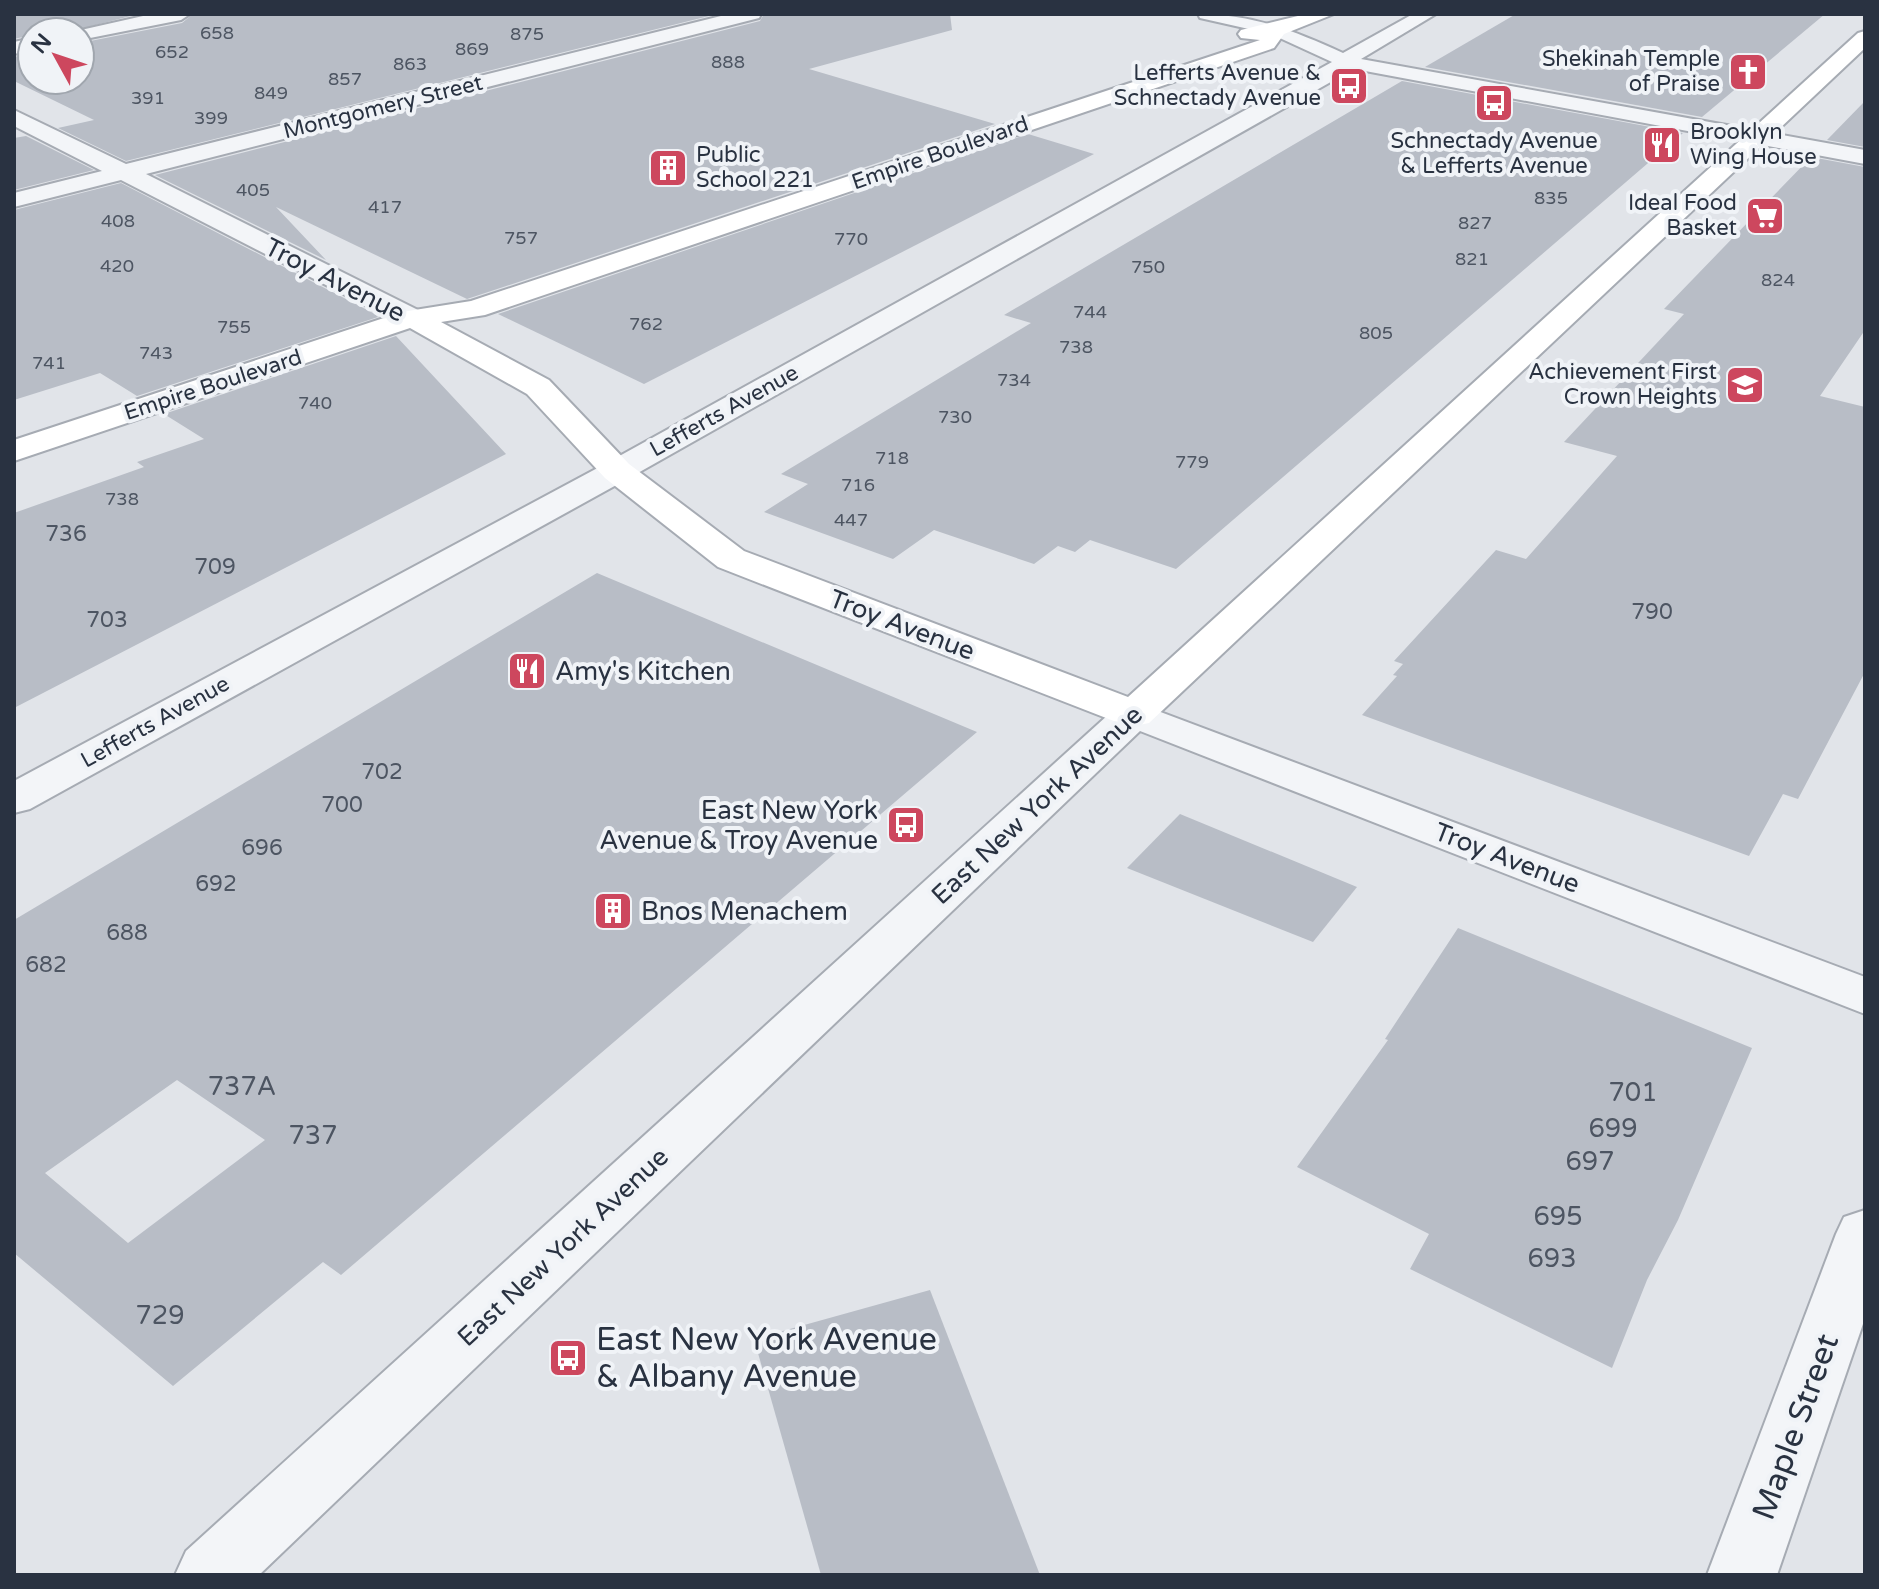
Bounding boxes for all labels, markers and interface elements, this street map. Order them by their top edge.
north arrow [16,16,96,96]
house number: 658 [200,22,234,44]
house number: 875 [510,23,544,45]
text: N [26,29,57,59]
house number: 869 [455,38,489,60]
house number: 652 [155,41,189,63]
place label: Shekinah Temple of Praise [1542,46,1720,97]
house number: 888 [711,51,745,73]
church icon: Shekinah Temple of Praise [1727,51,1769,93]
house number: 863 [393,53,427,75]
place label: Lefferts Avenue & Schnectady Avenue [1114,60,1321,111]
bus stop icon: Lefferts Avenue & Schnectady Avenue [1328,65,1370,107]
house number: 857 [328,68,362,90]
street label: Montgomery Street [281,70,485,144]
house number: 849 [254,82,288,104]
bus stop icon: Schnectady Avenue & Lefferts Avenue [1473,82,1515,124]
house number: 391 [131,87,165,109]
house number: 399 [194,107,228,129]
street label: Empire Boulevard [848,111,1032,195]
place label: Brooklyn Wing House [1690,119,1817,170]
restaurant icon: Brooklyn Wing House [1641,124,1683,166]
place label: Schnectady Avenue & Lefferts Avenue [1390,128,1598,179]
place label: Public School 221 [696,142,814,193]
building icon: Public School 221 [647,147,689,189]
house number: 405 [236,179,270,201]
house number: 835 [1534,187,1568,209]
place label: Ideal Food Basket [1628,190,1737,241]
supermarket icon: Ideal Food Basket [1744,195,1786,237]
house number: 417 [368,196,402,218]
house number: 408 [101,210,135,232]
house number: 827 [1458,212,1492,234]
house number: 757 [504,227,538,249]
house number: 770 [834,228,868,250]
street label: Troy Avenue [260,231,410,329]
house number: 821 [1455,248,1489,270]
house number: 420 [100,255,134,277]
house number: 750 [1131,256,1165,278]
house number: 824 [1761,269,1795,291]
house number: 744 [1073,301,1107,323]
house number: 762 [629,313,663,335]
house number: 755 [217,316,251,338]
house number: 805 [1359,322,1393,344]
house number: 738 [1059,336,1093,358]
house number: 743 [139,342,173,364]
street label: Empire Boulevard [121,344,305,426]
house number: 741 [32,352,66,374]
street label: Lefferts Avenue [645,359,803,463]
place label: Achievement First Crown Heights [1528,359,1717,410]
school or university icon: Achievement First Crown Heights [1724,364,1766,406]
house number: 734 [997,369,1031,391]
house number: 740 [298,392,332,414]
house number: 730 [938,406,972,428]
house number: 718 [875,447,909,469]
house number: 779 [1175,451,1209,473]
house number: 716 [841,474,875,496]
house number: 738 [105,488,139,510]
house number: 447 [834,509,868,531]
house number: 736 [45,521,87,547]
house number: 709 [194,554,236,580]
street label: Troy Avenue [825,583,979,667]
house number: 790 [1631,599,1673,625]
house number: 703 [86,607,128,633]
restaurant icon: Amy's Kitchen [506,650,548,692]
place label: Amy's Kitchen [555,656,731,687]
street label: Lefferts Avenue [76,670,234,774]
street label: East New York Avenue [925,699,1149,911]
house number: 702 [361,759,403,785]
house number: 700 [321,792,363,818]
place label: East New York Avenue & Troy Avenue [599,795,878,856]
bus stop icon: East New York Avenue & Troy Avenue [885,804,927,846]
street label: Troy Avenue [1430,816,1584,900]
house number: 696 [241,835,283,861]
house number: 692 [195,871,237,897]
building icon: Bnos Menachem [592,890,634,932]
place label: Bnos Menachem [641,896,848,927]
house number: 688 [106,920,148,946]
house number: 682 [25,952,67,978]
house number: 737A [208,1071,276,1102]
house number: 701 [1609,1077,1657,1108]
house number: 699 [1589,1113,1637,1144]
house number: 737 [289,1120,337,1151]
street label: East New York Avenue [451,1141,675,1353]
house number: 697 [1566,1146,1614,1177]
house number: 695 [1534,1201,1582,1232]
house number: 693 [1528,1243,1576,1274]
house number: 729 [136,1300,184,1331]
place label: East New York Avenue & Albany Avenue [596,1321,937,1396]
street label: Maple Street [1745,1329,1847,1525]
bus stop icon: East New York Avenue & Albany Avenue [547,1337,589,1379]

